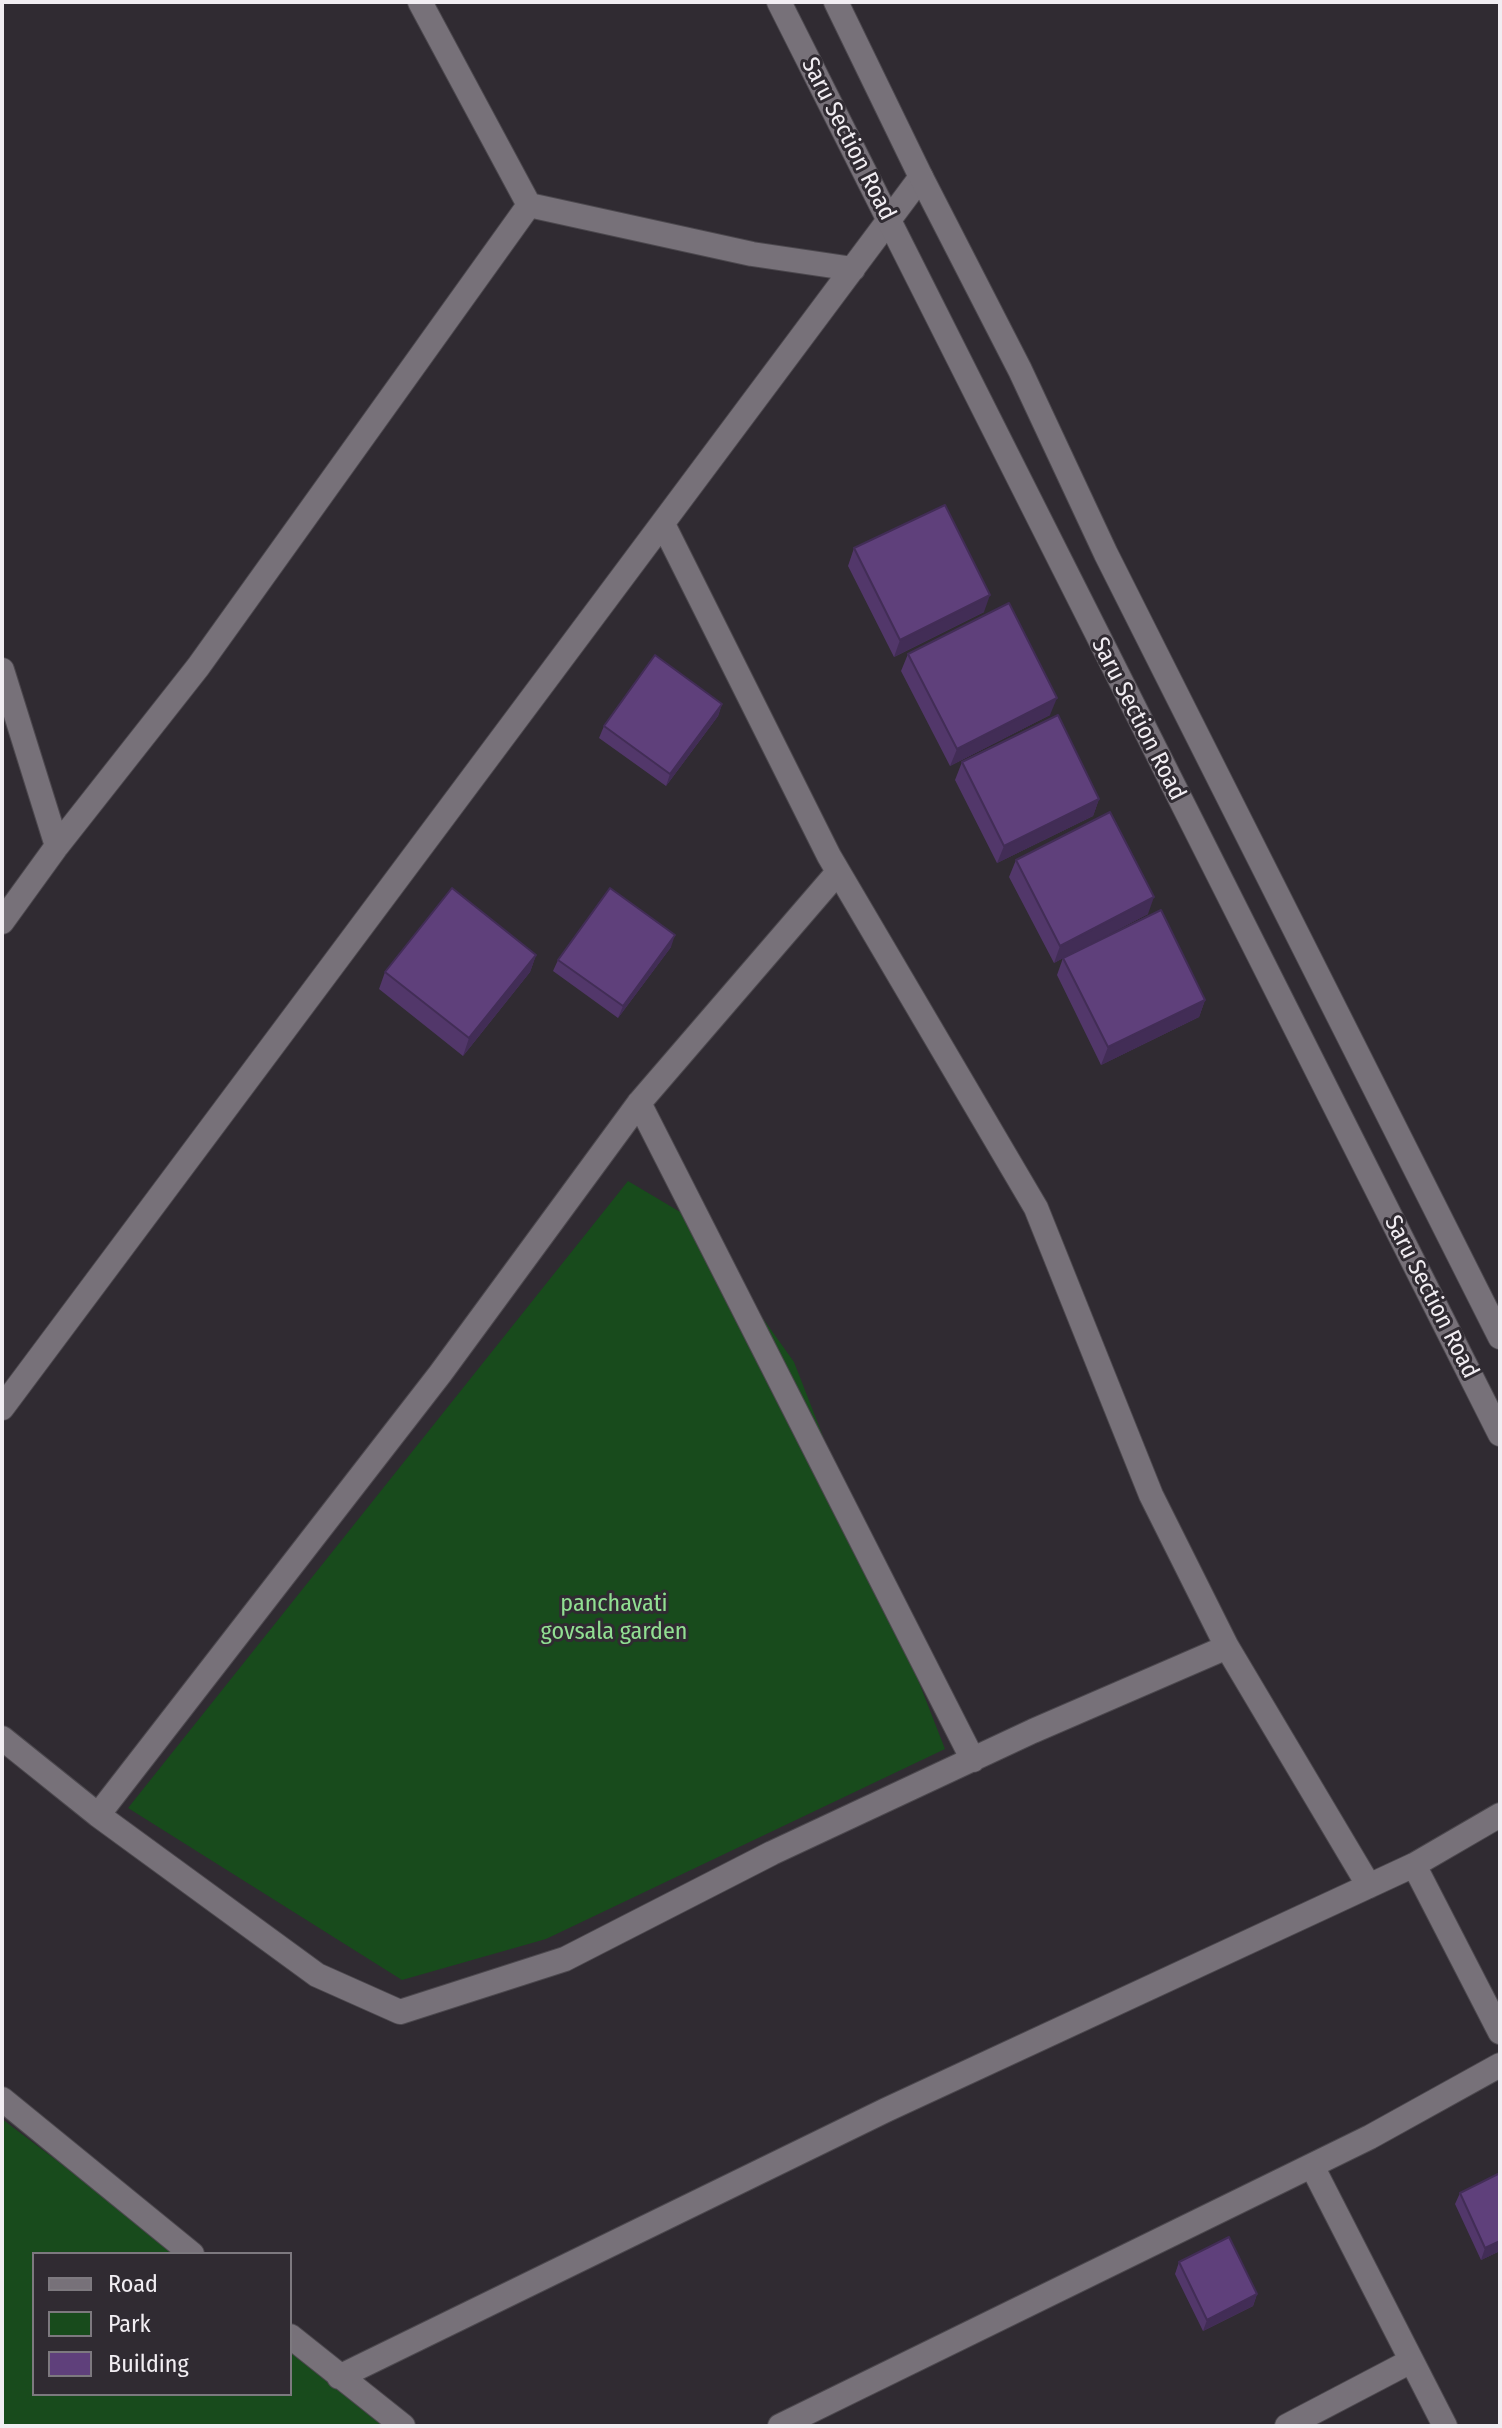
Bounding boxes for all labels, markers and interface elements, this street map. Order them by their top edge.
street label: Saru Section Road [795,53,901,225]
street label: Saru Section Road [1085,633,1191,805]
street label: Saru Section Road [1378,1211,1484,1383]
park label: panchavati govsala garden [541,1590,687,1646]
legend [32,2252,292,2396]
text: Road [108,2270,158,2298]
text: Park [108,2310,151,2338]
text: Building [108,2350,189,2378]

